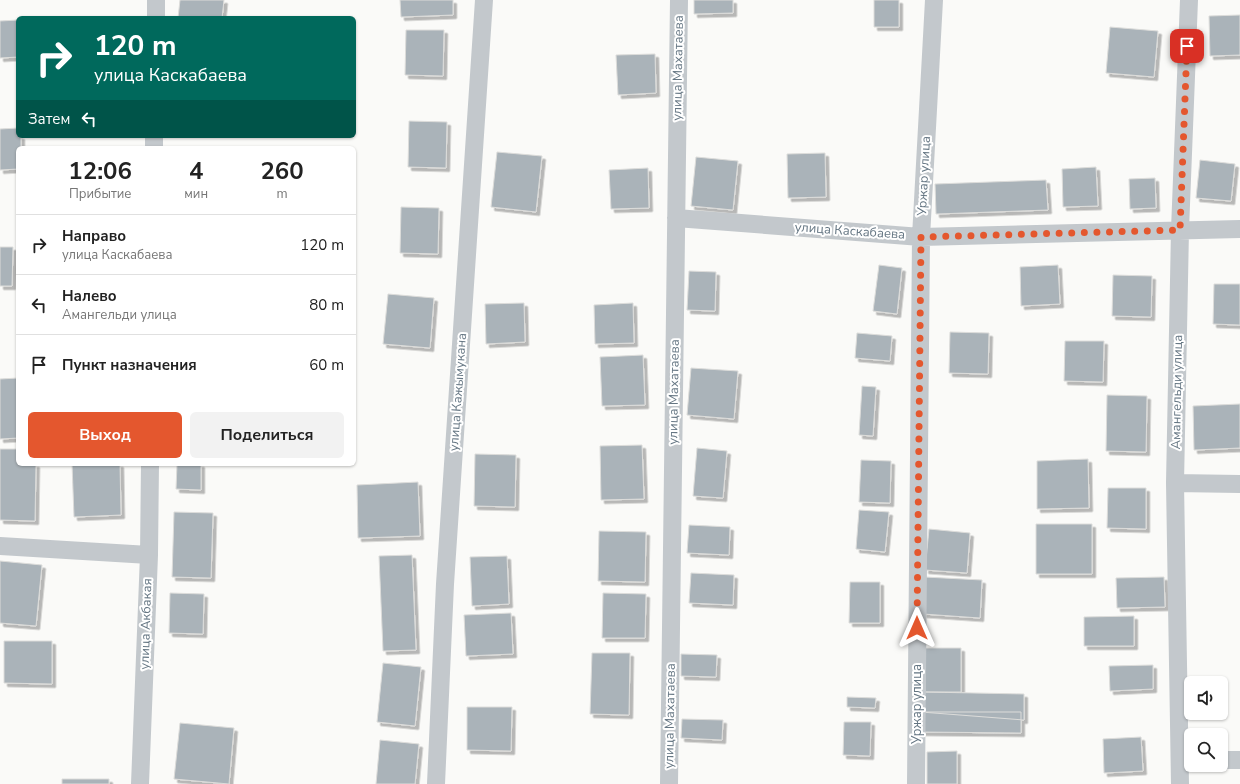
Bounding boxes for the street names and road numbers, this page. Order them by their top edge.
street label: улица Махатаева [668,15,688,121]
street label: Уржар улица [913,136,935,217]
street label: улица Каскабаева [794,218,906,244]
street label: улица Кажымукана [445,332,471,452]
street label: Амангельди улица [1167,334,1187,450]
street label: улица Махатаева [664,339,684,445]
street label: улица Акбакая [135,578,157,670]
street label: улица Махатаева [660,663,680,769]
street label: Уржар улица [908,664,926,745]

